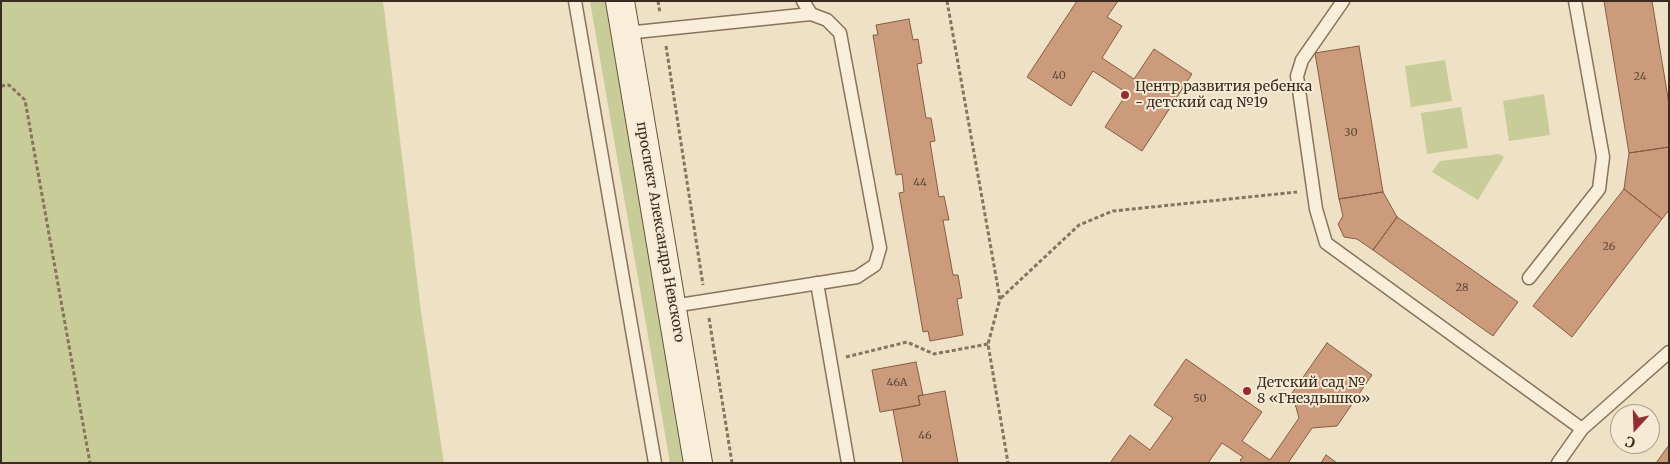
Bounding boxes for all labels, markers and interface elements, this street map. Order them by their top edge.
house number: 40 [1052,69,1066,83]
house number: 24 [1634,70,1646,84]
place label: Центр развития ребенка - детский сад №19 [1135,79,1312,111]
marker: Центр развития ребенка - детский сад №19 [1119,89,1131,101]
street label: проспект Александра Невского [632,120,688,344]
house number: 30 [1344,126,1358,140]
house number: 44 [913,176,927,190]
house number: 26 [1603,240,1615,254]
house number: 28 [1456,281,1468,295]
place label: Детский сад № 8 «Гнездышко» [1257,375,1370,408]
house number: 46А [886,376,908,390]
marker: Детский сад № 8 «Гнездышко» [1241,385,1253,397]
house number: 50 [1193,392,1207,406]
north arrow [1610,404,1660,454]
house number: 46 [918,429,932,443]
text: С [1623,432,1638,452]

